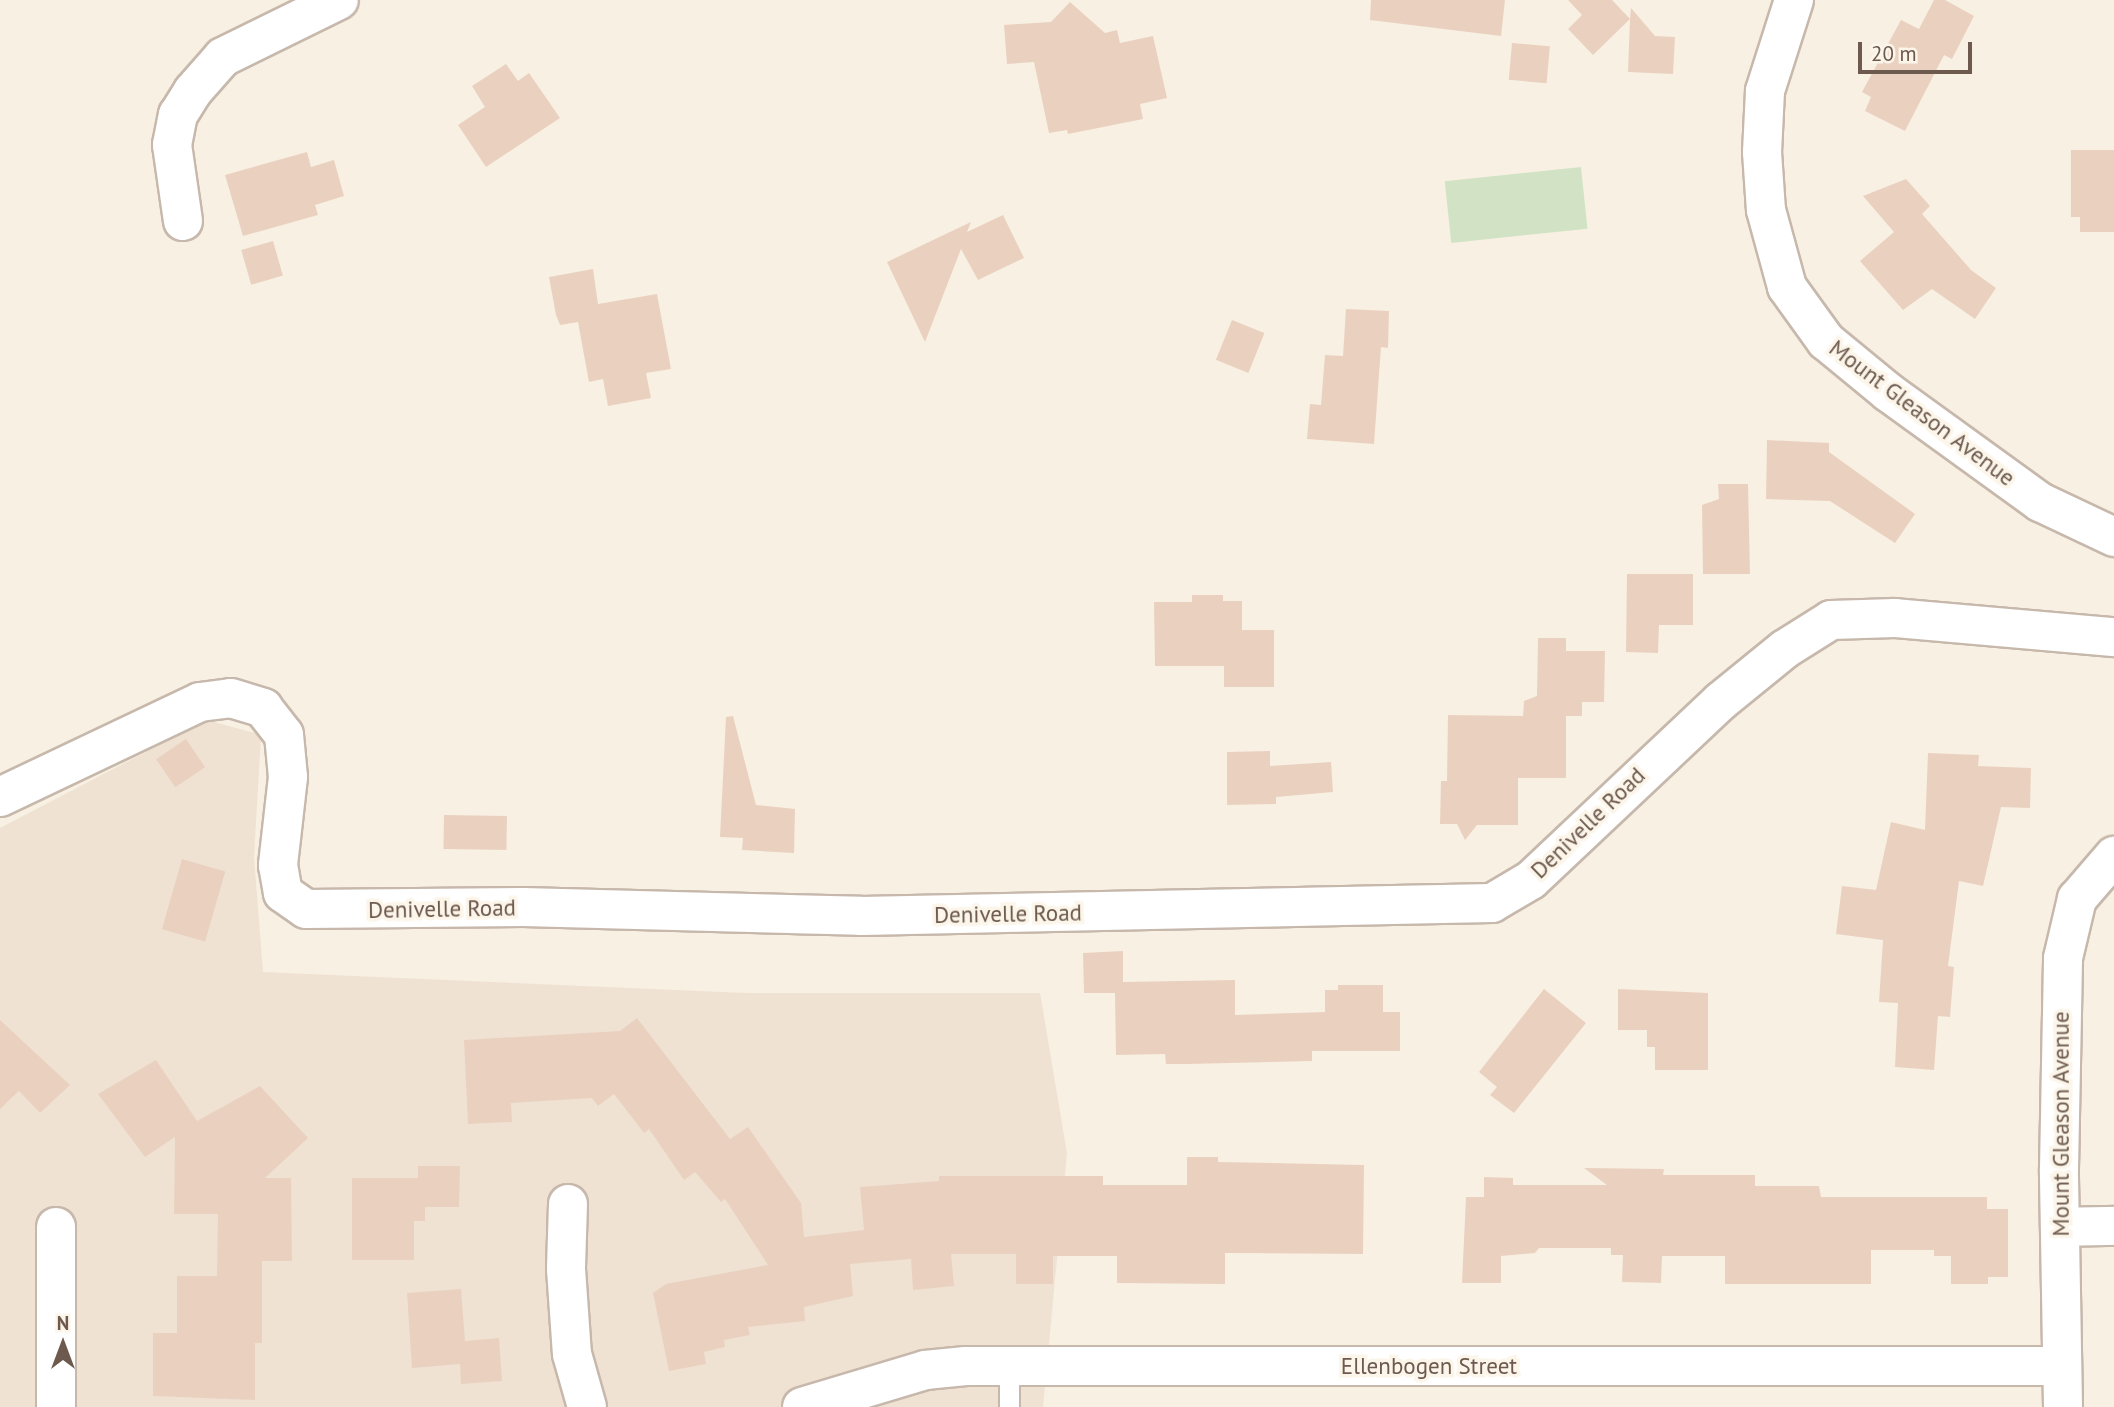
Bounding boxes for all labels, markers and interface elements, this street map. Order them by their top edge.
scale bar [1862,28,1976,72]
text: 20 m [1871,40,1917,67]
street label: Mount Gleason Avenue [1823,334,2021,492]
street label: Denivelle Road [1525,762,1651,884]
street label: Denivelle Road [368,894,516,924]
street label: Denivelle Road [934,899,1082,929]
street label: Mount Gleason Avenue [2047,1011,2075,1237]
north arrow [28,1309,98,1379]
text: N [57,1311,69,1335]
street label: Ellenbogen Street [1341,1352,1517,1380]

